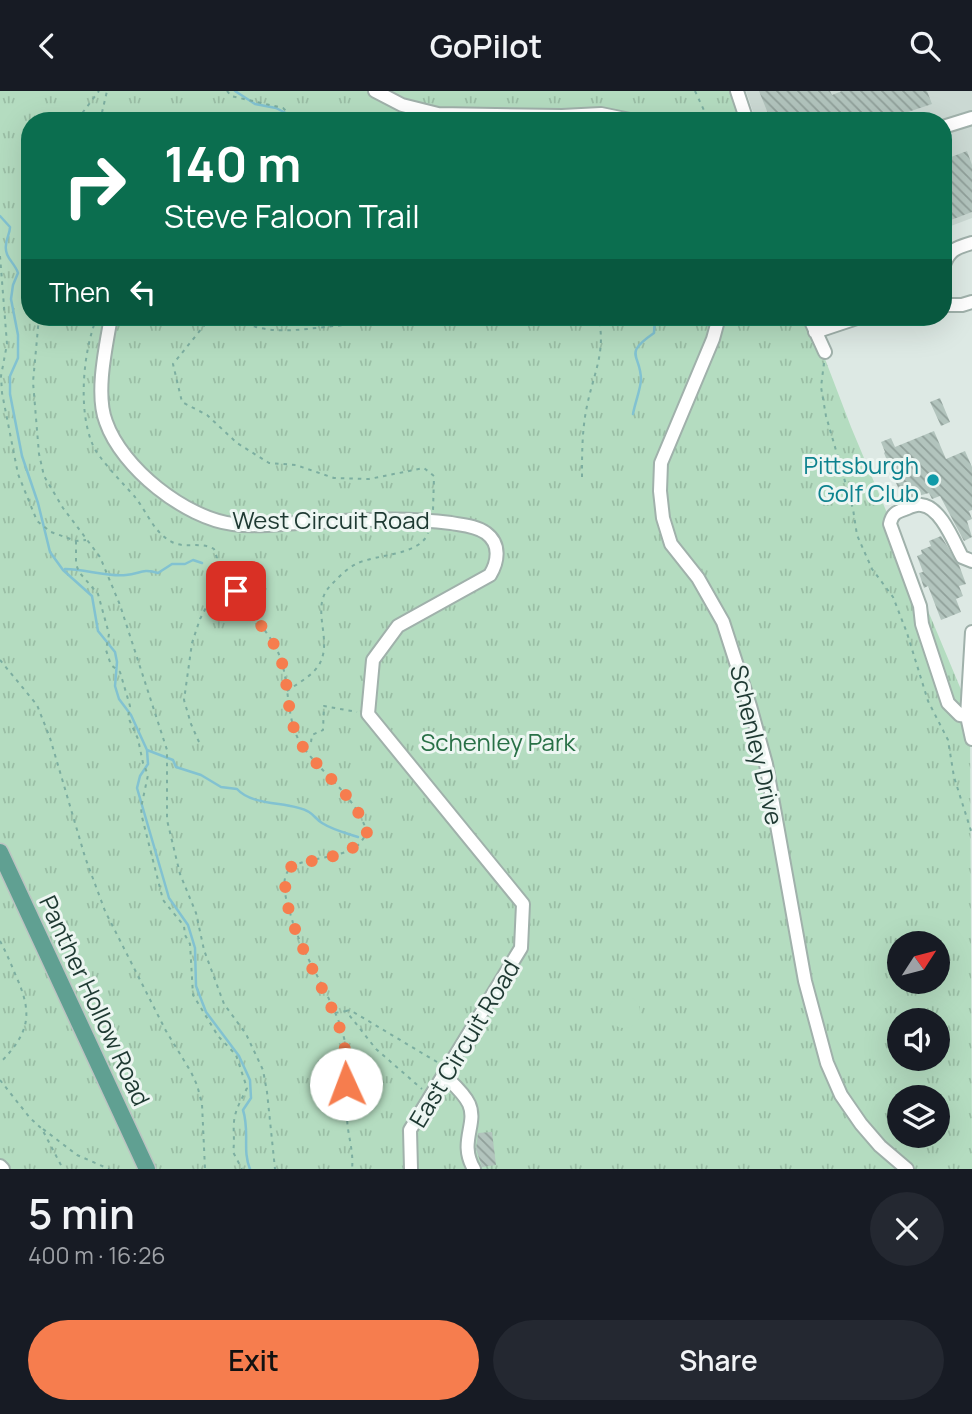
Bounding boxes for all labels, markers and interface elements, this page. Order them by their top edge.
text: GoPilot [430,24,542,68]
icon: back [28,27,66,65]
icon: search [906,27,944,65]
text: 140 m [164,130,301,197]
icon: right [49,140,140,231]
text: Steve Faloon Trail [164,194,420,238]
icon: left [124,273,162,311]
text: Then [49,274,110,310]
place label: Pittsburgh Golf Club [803,448,919,509]
marker: Pittsburgh Golf Club [925,472,941,488]
street label: West Circuit Road [232,503,430,536]
pin [206,561,266,621]
icon: arrive [217,572,255,610]
street label: Schenley Drive [723,661,792,828]
park label: Schenley Park [421,725,577,758]
street label: Panther Hollow Road [32,890,159,1111]
north arrow [887,931,950,994]
map controls [887,931,950,1148]
street label: East Circuit Road [401,953,527,1133]
button: sound [887,1008,950,1071]
position arrow [309,1047,383,1121]
button: layers [887,1085,950,1148]
text: 5 min [28,1184,135,1242]
button: close [870,1192,944,1266]
text: 400 m · 16:26 [28,1239,166,1271]
button: Exit [28,1320,479,1400]
button: Share [493,1320,944,1400]

